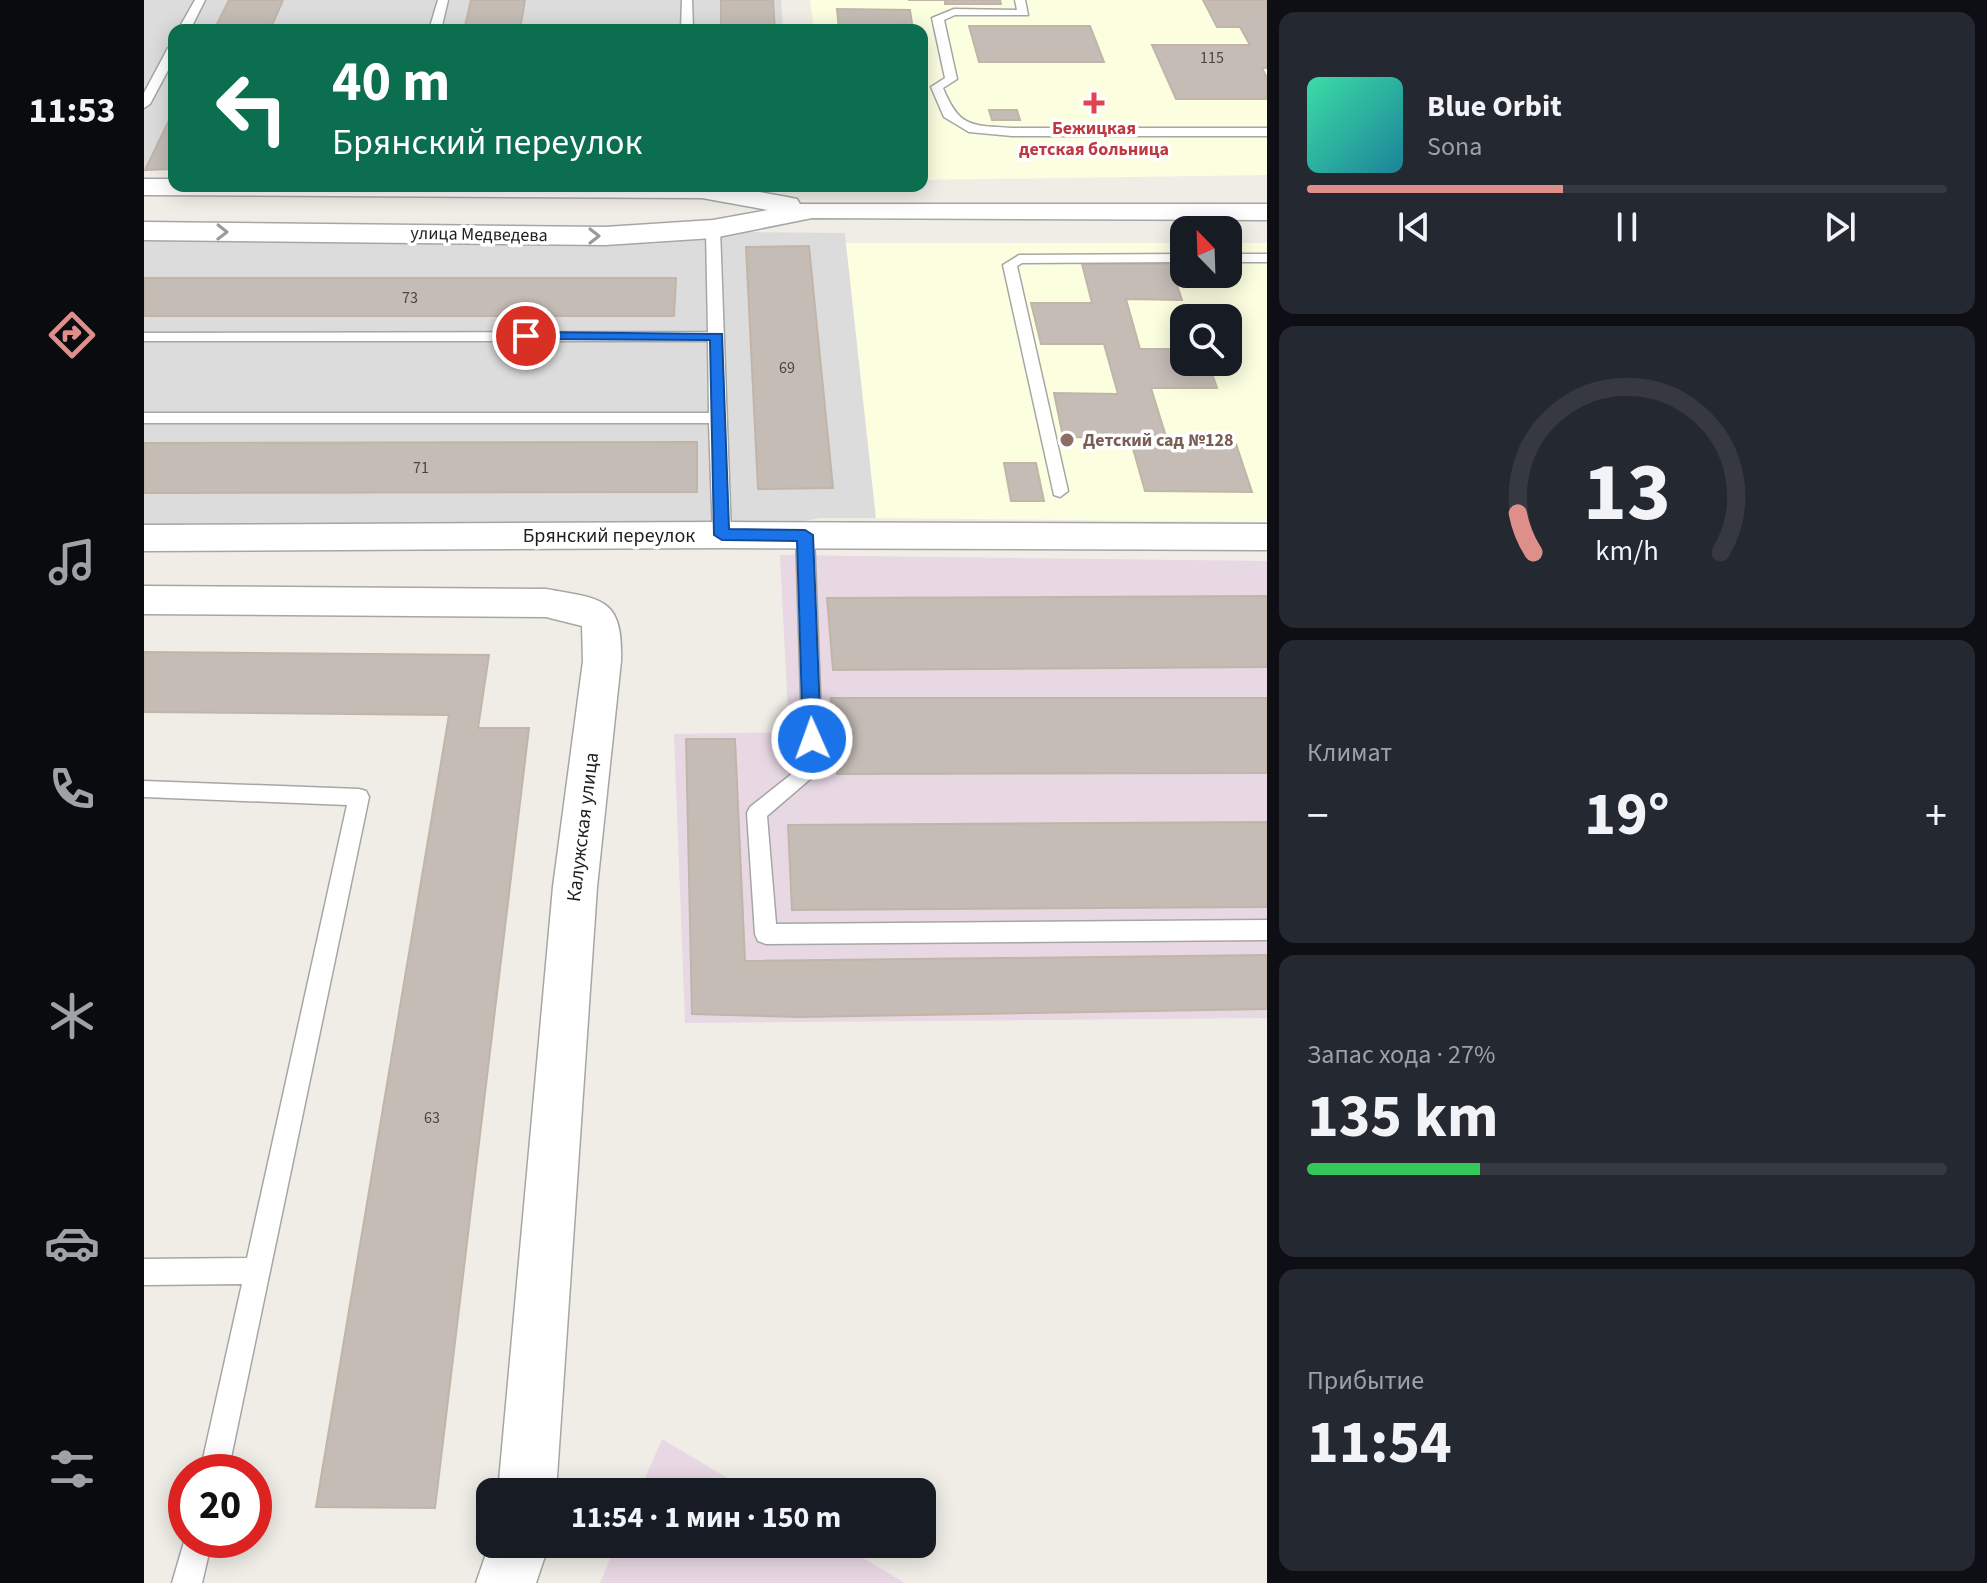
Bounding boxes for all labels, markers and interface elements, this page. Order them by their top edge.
text: 40 m [332,43,450,122]
house number: 115 [1200,47,1224,69]
icon: left [200,56,304,160]
text: 11:53 [29,85,115,136]
text: Blue Orbit [1427,85,1562,128]
marker: Бежицкая детская больница [1083,92,1105,114]
place label: Бежицкая детская больница [1019,116,1169,162]
text: Брянский переулок [332,117,642,168]
text: Sona [1427,128,1482,165]
icon: previous [1392,205,1436,249]
icon: pause [1605,205,1649,249]
icon: next [1818,205,1862,249]
north arrow [1170,216,1242,288]
map controls [1170,216,1242,376]
street label: улица Медведева [410,221,548,248]
one-way arrow [216,223,229,241]
one-way arrow [588,227,601,245]
house number: 73 [402,287,418,309]
pin [492,302,560,370]
button: search [1170,304,1242,376]
icon: directions [44,307,100,363]
icon: arrive [504,314,548,358]
house number: 69 [779,357,795,379]
place label: Детский сад №128 [1083,428,1234,453]
marker: Детский сад №128 [1058,431,1076,449]
text: 13 [1583,434,1671,552]
house number: 71 [413,457,429,479]
street label: Брянский переулок [523,522,695,550]
text: km/h [1595,531,1659,571]
icon: music [44,534,100,590]
position arrow [770,697,854,781]
text: Климат [1307,734,1392,771]
street label: Калужская улица [560,751,606,903]
icon: phone [44,761,100,817]
text: 19° [1584,773,1670,858]
text: − [1307,785,1329,848]
text: + [1925,785,1947,848]
icon: climate [44,988,100,1044]
text: Запас хода · 27% [1307,1036,1495,1073]
text: 135 km [1307,1075,1498,1160]
house number: 63 [424,1107,440,1129]
icon: car [44,1215,100,1271]
text: Прибытие [1307,1362,1424,1399]
text: 11:54 [1307,1401,1452,1486]
icon: filters [44,1441,100,1497]
speed limit sign: 20 [168,1454,272,1558]
text: 11:54 · 1 мин · 150 m [571,1496,841,1539]

